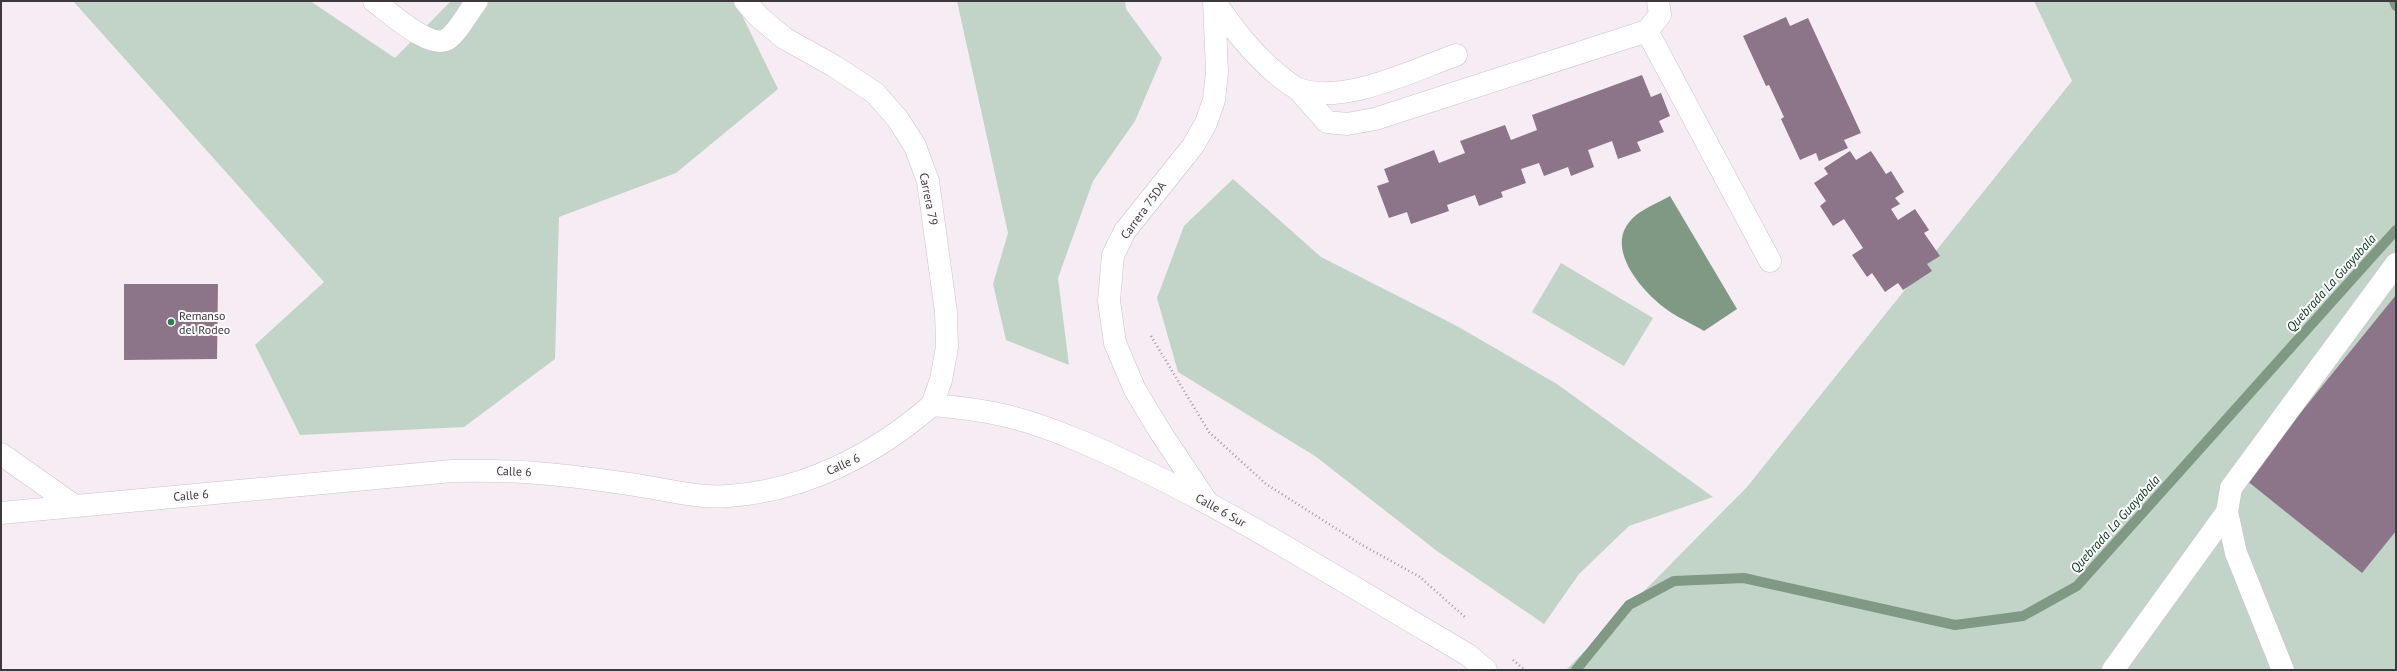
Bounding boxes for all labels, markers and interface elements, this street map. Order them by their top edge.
street label: Carrera 79 [917,171,941,227]
street label: Carrera 75DA [1117,178,1169,242]
water label: Quebrada La Guayabala [2283,230,2380,335]
place label: Remanso del Rodeo [179,308,230,337]
marker: Remanso del Rodeo [166,317,176,327]
street label: Calle 6 [824,450,862,478]
street label: Calle 6 [496,463,532,479]
water label: Quebrada La Guayabala [2067,471,2164,576]
street label: Calle 6 [173,486,209,504]
street label: Calle 6 Sur [1193,490,1249,530]

